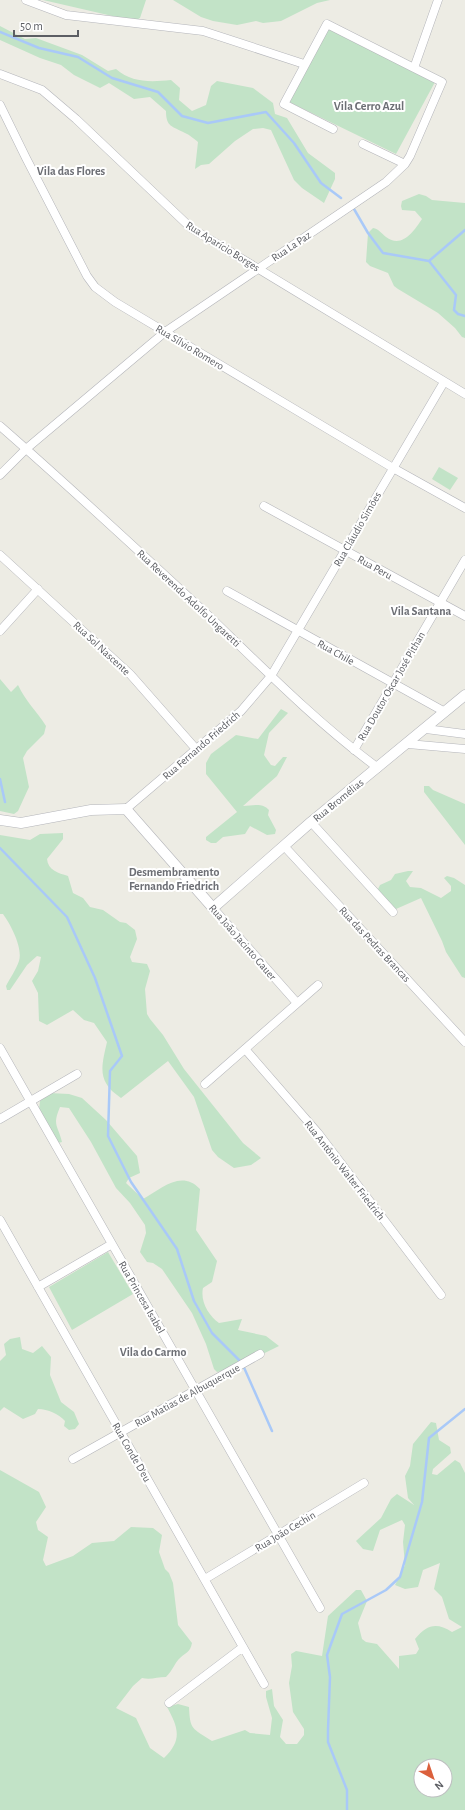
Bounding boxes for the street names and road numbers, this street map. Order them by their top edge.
street label: Rua Aparício Borges [184,219,262,273]
street label: Rua La Paz [270,229,313,264]
street label: Rua Sílvio Romero [154,323,226,372]
street label: Rua Cláudio Simões [332,490,383,569]
street label: Rua Reverendo Adolfo Ungaretti [135,548,243,649]
street label: Rua Peru [356,553,394,582]
street label: Rua Sol Nascente [71,619,132,677]
street label: Rua Doutor Oscar José Pithan [356,630,427,743]
street label: Rua Chile [315,638,356,667]
street label: Rua Fernando Friedrich [161,709,242,782]
street label: Rua Bromélias [311,777,366,824]
street label: Rua João Jacinto Gauer [207,902,279,983]
street label: Rua das Pedras Brancas [337,905,412,984]
street label: Rua Antônio Walter Friedrich [302,1119,387,1222]
street label: Rua Princesa Isabel [116,1259,167,1335]
street label: Rua Matias de Albuquerque [133,1362,242,1429]
street label: Rua Conde D'eu [110,1421,153,1484]
street label: Rua João Cechin [253,1509,317,1554]

